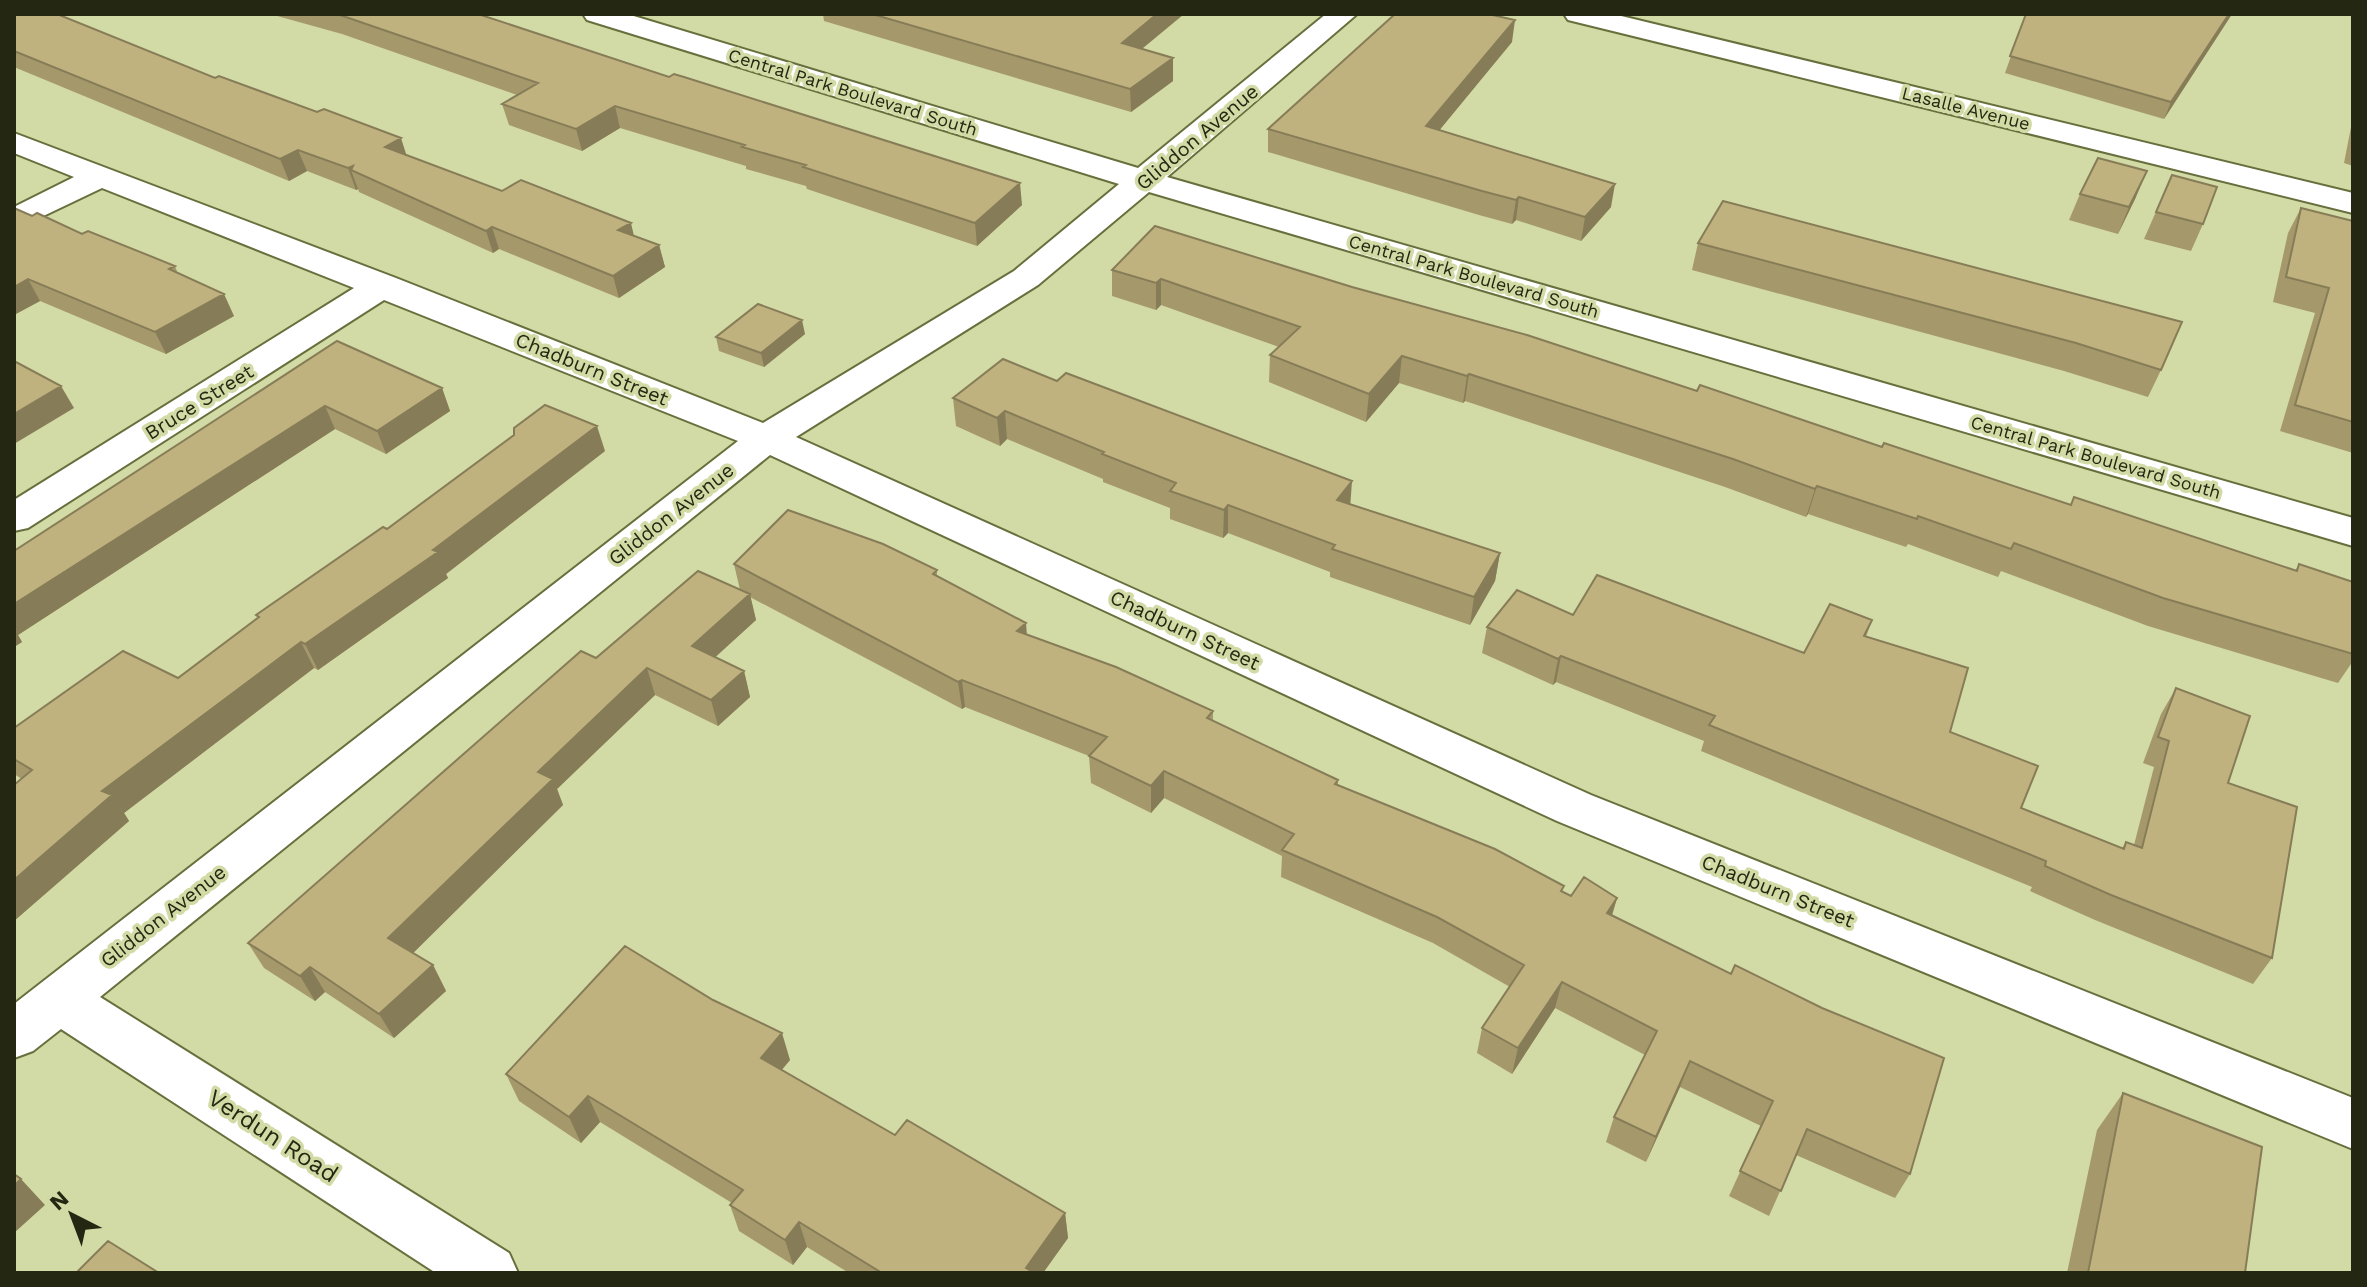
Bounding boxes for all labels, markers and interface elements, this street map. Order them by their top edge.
street label: Central Park Boulevard South [726,44,980,140]
street label: Gliddon Avenue [1131,79,1263,195]
street label: Lasalle Avenue [1900,82,2032,134]
street label: Central Park Boulevard South [1346,230,1602,322]
street label: Chadburn Street [512,327,672,411]
street label: Bruce Street [140,359,258,445]
street label: Central Park Boulevard South [1968,411,2224,503]
street label: Gliddon Avenue [604,458,738,570]
street label: Chadburn Street [1106,585,1264,675]
street label: Chadburn Street [1698,849,1858,933]
street label: Gliddon Avenue [96,860,230,972]
street label: Verdun Road [203,1084,343,1188]
north arrow [32,1175,112,1255]
text: N [45,1186,73,1215]

